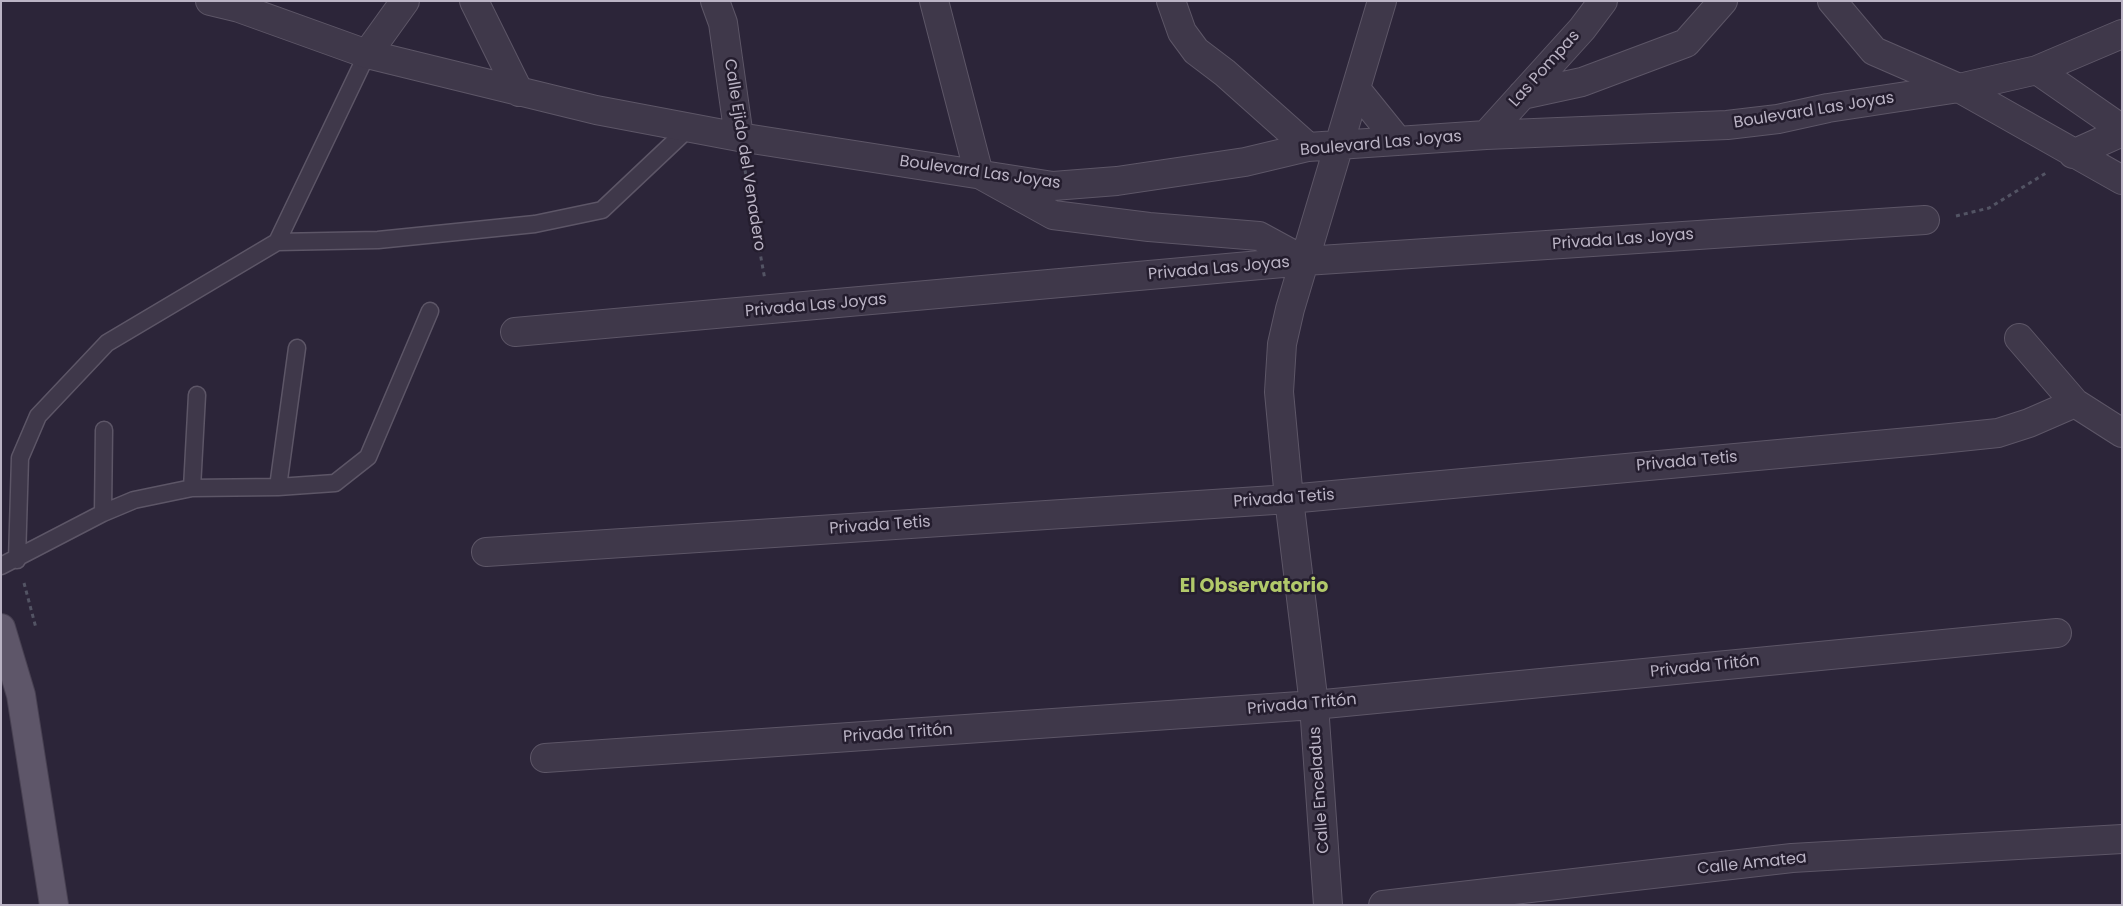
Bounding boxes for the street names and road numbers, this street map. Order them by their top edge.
street label: Las Pompas [1506,27,1584,111]
street label: Calle Ejido del Venadero [719,58,769,252]
street label: Boulevard Las Joyas [1732,89,1896,133]
street label: Boulevard Las Joyas [1299,127,1463,161]
street label: Boulevard Las Joyas [898,152,1062,194]
street label: Privada Las Joyas [1551,225,1695,255]
street label: Privada Las Joyas [1147,253,1291,285]
street label: Privada Las Joyas [744,290,888,322]
street label: Privada Tetis [1636,448,1738,476]
street label: Privada Tetis [1233,486,1335,512]
street label: Privada Tetis [829,513,931,539]
street label: Privada Tritón [1649,652,1761,682]
street label: Privada Tritón [1247,691,1357,719]
street label: Privada Tritón [843,721,953,747]
street label: Calle Enceladus [1306,726,1334,854]
street label: Calle Amatea [1696,849,1808,879]

